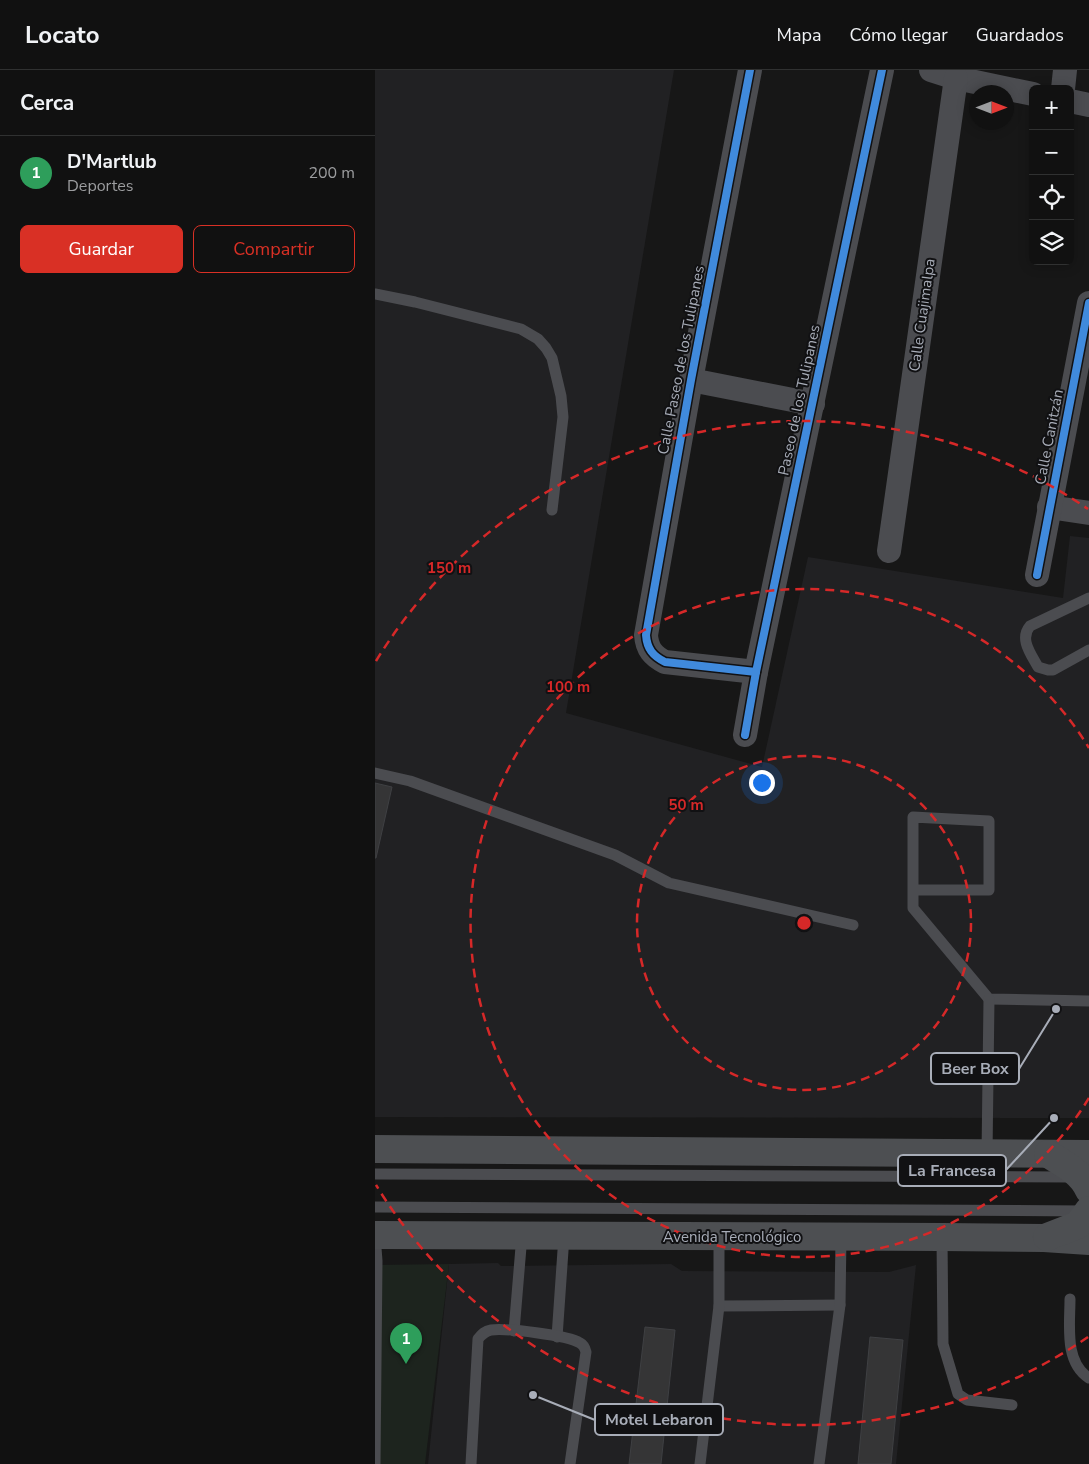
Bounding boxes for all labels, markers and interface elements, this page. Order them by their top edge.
text: Locato [25,19,100,51]
text: Mapa [777,23,822,47]
text: Cómo llegar [850,23,948,47]
text: Guardados [976,23,1064,47]
north arrow [969,85,1014,130]
map controls [1029,85,1074,265]
button: + [1029,85,1074,130]
text: Cerca [20,89,74,117]
button: − [1029,130,1074,175]
text: D'Martlub [67,149,157,175]
text: 1 [31,162,41,184]
text: 200 m [308,162,355,184]
text: Deportes [67,175,134,197]
button: locate [1029,175,1074,220]
button: layers [1029,220,1074,265]
button: Guardar [20,225,183,273]
button: Compartir [193,225,355,273]
street label: Calle Cuajimalpa [904,257,940,373]
street label: Calle Paseo de los Tulipanes [653,264,709,456]
street label: Paseo de los Tulipanes [773,323,825,477]
street label: Calle Canitzán [1030,388,1068,486]
text: 150 m [427,558,471,578]
text: 100 m [546,677,590,697]
your location [749,770,775,796]
text: 50 m [668,795,704,815]
centre of rings [795,914,813,932]
callout: Beer Box [931,1053,1019,1084]
text: Beer Box [941,1058,1009,1080]
callout: La Francesa [898,1155,1006,1186]
text: La Francesa [908,1160,996,1182]
street label: Avenida Tecnológico [663,1227,801,1247]
pin: 1 [390,1323,422,1364]
callout: Motel Lebaron [595,1404,723,1435]
text: Motel Lebaron [605,1409,713,1431]

